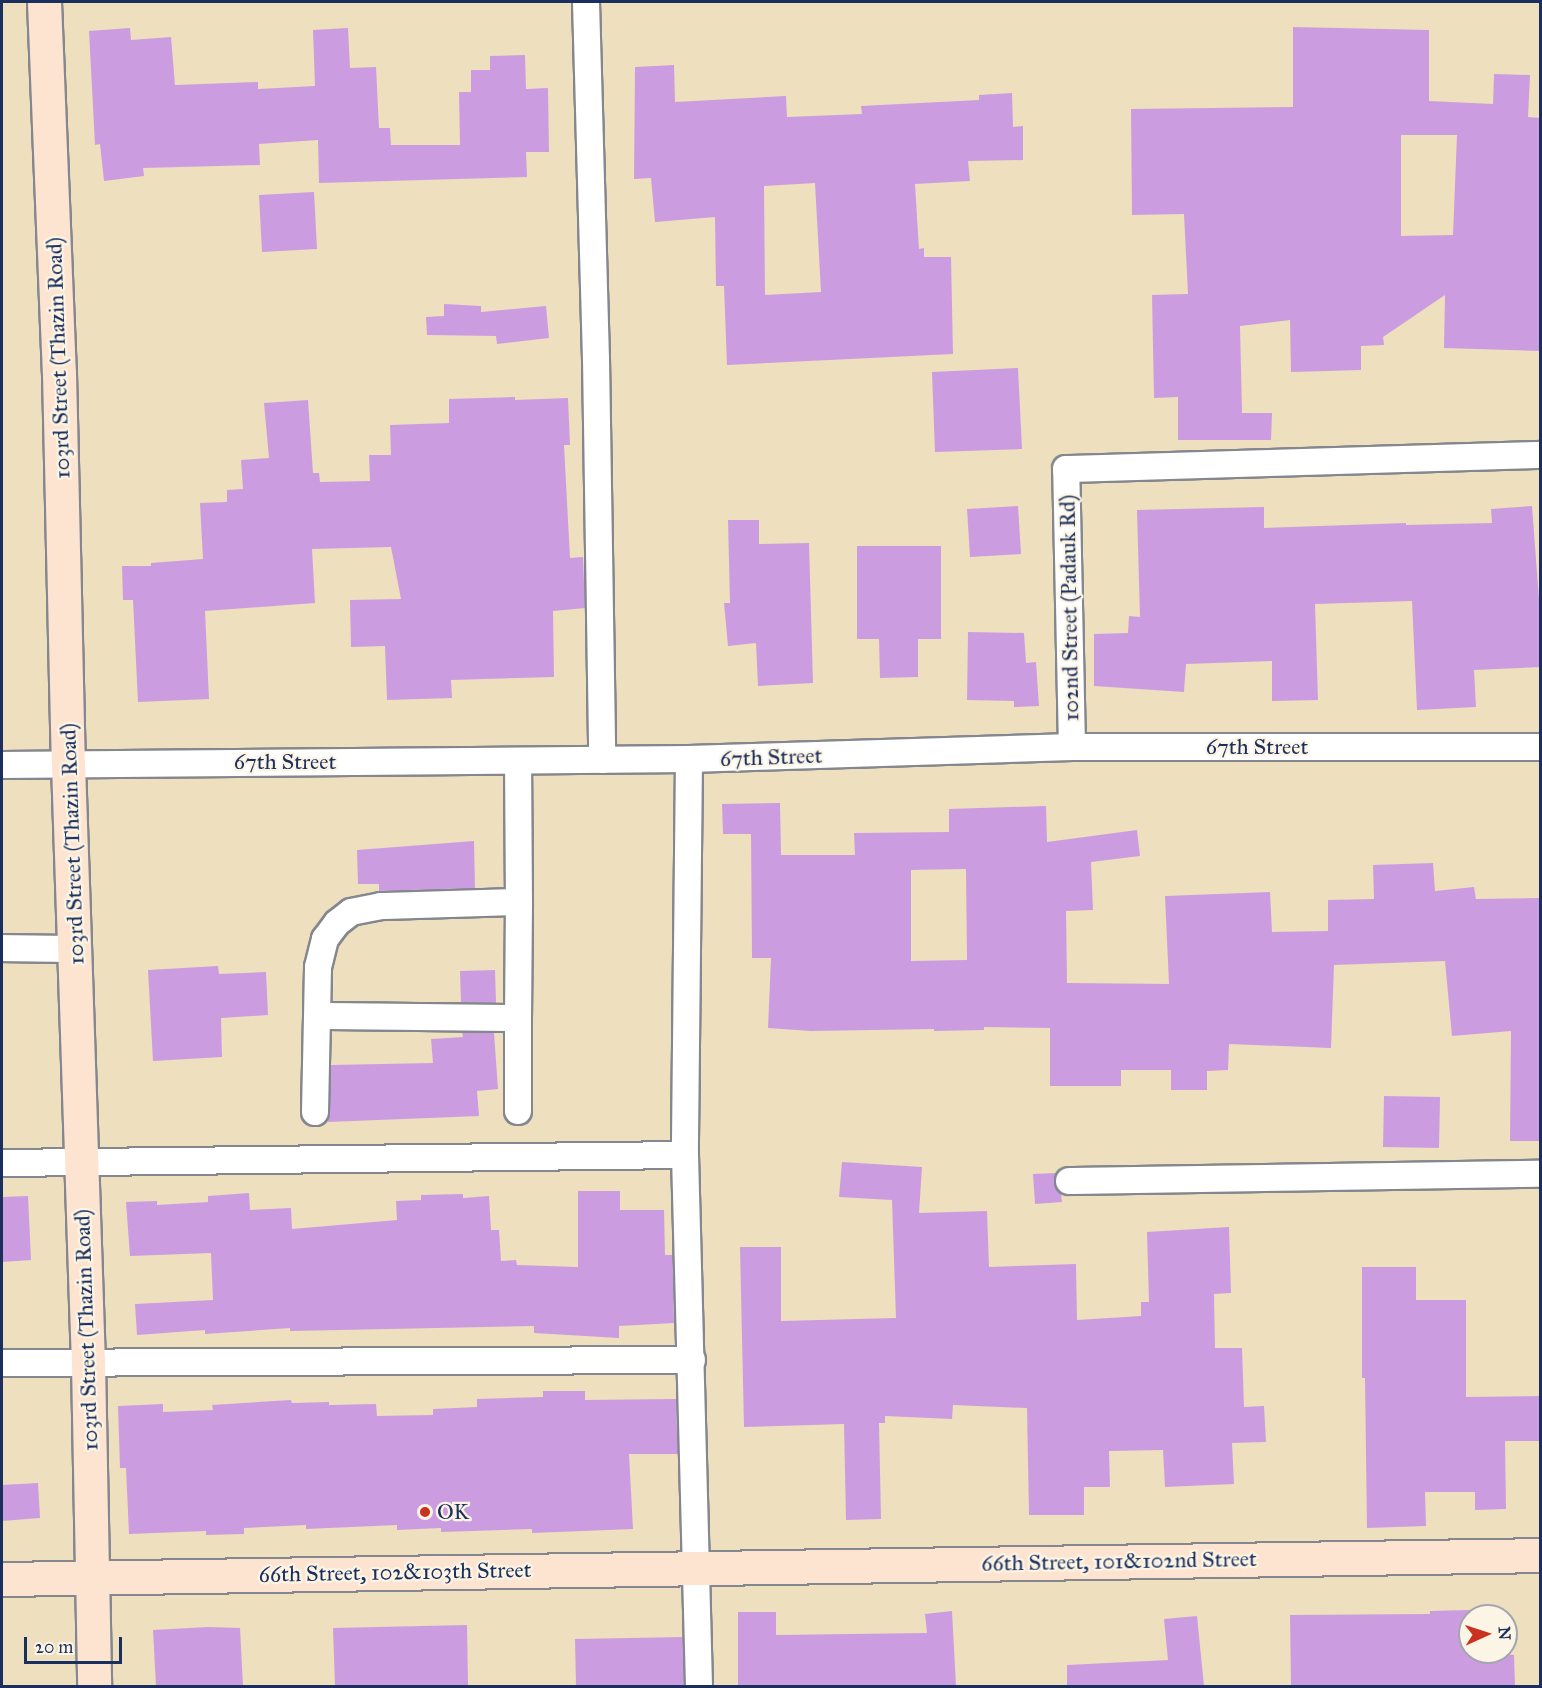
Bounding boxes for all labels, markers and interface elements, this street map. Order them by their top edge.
street label: 103rd Street (Thazin Road) [41,237,75,479]
street label: 102nd Street (Padauk Rd) [1054,494,1084,722]
street label: 103rd Street (Thazin Road) [55,723,89,965]
street label: 67th Street [1206,734,1308,760]
street label: 67th Street [719,742,823,772]
street label: 67th Street [234,749,336,775]
street label: 103rd Street (Thazin Road) [69,1209,103,1451]
place label: OK [437,1499,469,1525]
marker: OK [418,1505,432,1519]
street label: 66th Street, 101&102nd Street [981,1545,1257,1577]
street label: 66th Street, 102&103th Street [258,1556,532,1588]
north arrow [1458,1604,1518,1664]
scale bar [27,1625,124,1663]
text: N [1495,1626,1514,1640]
text: 20 m [35,1636,73,1658]

